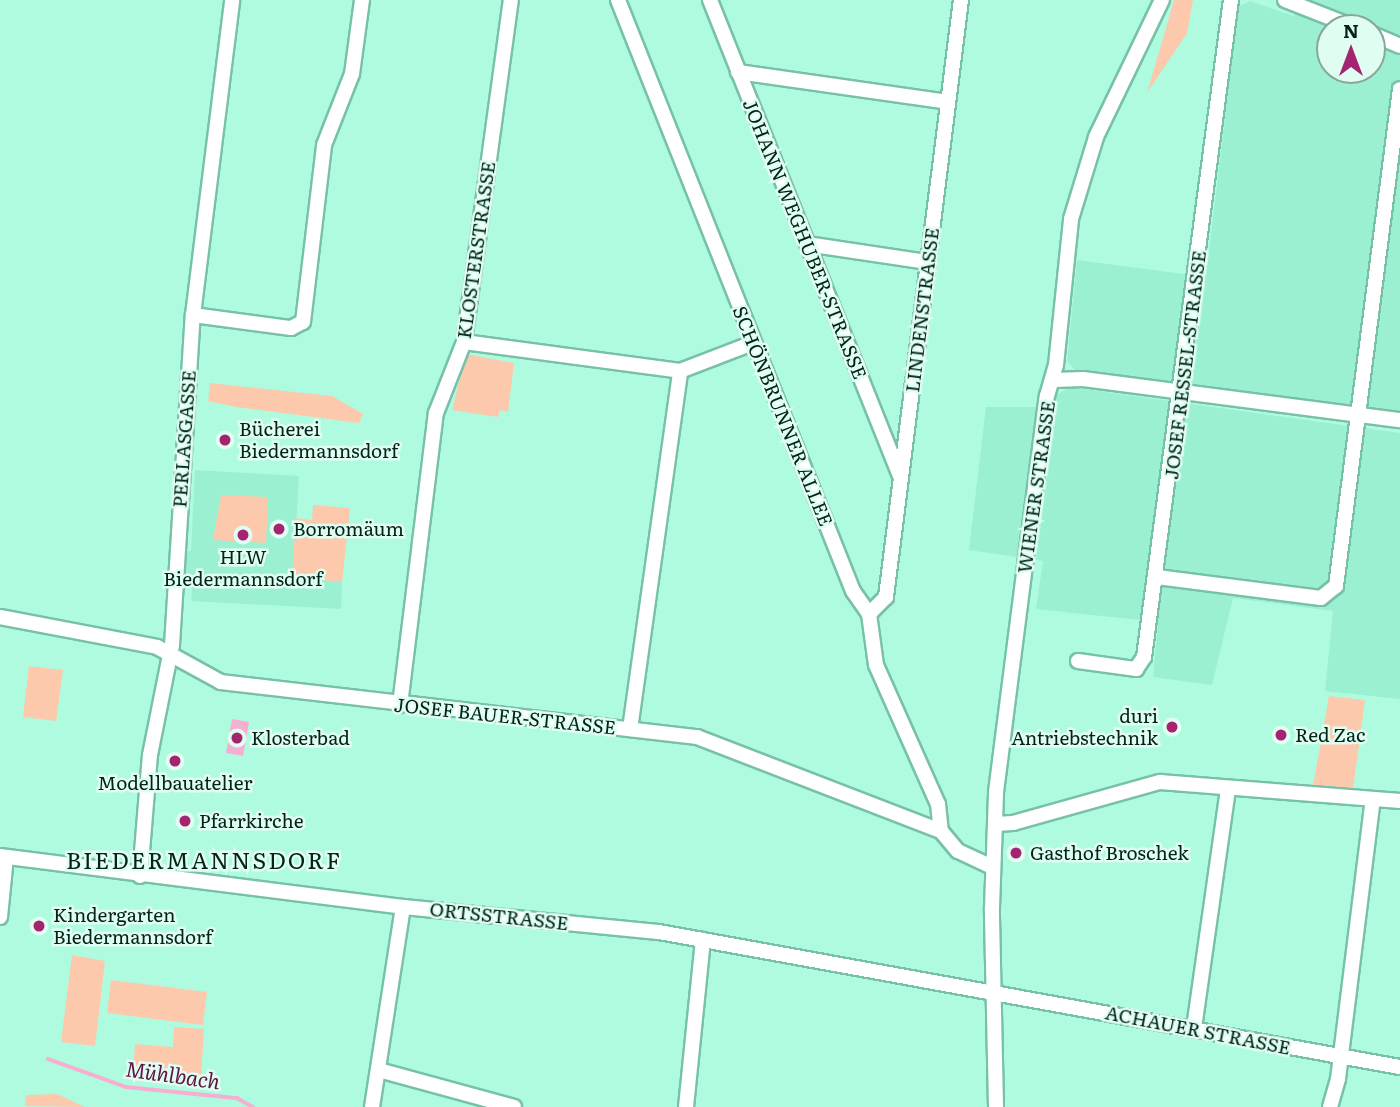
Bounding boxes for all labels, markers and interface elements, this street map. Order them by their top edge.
north arrow [1316,14,1386,84]
text: N [1343,16,1359,44]
street label: JOHANN WEGHUBER-STRASSE [738,96,872,382]
street label: KLOSTERSTRASSE [452,160,500,340]
street label: LINDENSTRASSE [901,226,943,394]
street label: JOSEF RESSEL-STRASSE [1160,249,1210,481]
street label: SCHÖNBRUNNER ALLEE [728,303,838,529]
street label: PERLASGASSE [168,369,200,509]
street label: WIENER STRASSE [1013,399,1059,575]
place label: Bücherei Biedermannsdorf [239,418,398,462]
marker: Bücherei Biedermannsdorf [217,432,233,448]
place label: Borromäum [293,518,404,540]
marker: Borromäum [271,521,287,537]
marker: HLW Biedermannsdorf [235,527,251,543]
place label: HLW Biedermannsdorf [163,546,323,590]
street label: JOSEF BAUER-STRASSE [393,693,617,739]
place label: duri Antriebstechnik [1011,705,1158,749]
marker: duri Antriebstechnik [1164,719,1180,735]
place label: Red Zac [1295,724,1366,746]
place label: Klosterbad [251,727,350,749]
marker: Red Zac [1273,727,1289,743]
marker: Klosterbad [229,730,245,746]
marker: Modellbauatelier [167,753,183,769]
place label: Modellbauatelier [97,772,253,794]
place label: Pfarrkirche [199,810,304,832]
marker: Pfarrkirche [177,813,193,829]
place label: Gasthof Broschek [1030,842,1189,864]
district label: BIEDERMANNSDORF [68,845,340,873]
marker: Gasthof Broschek [1008,845,1024,861]
street label: ORTSSTRASSE [429,897,569,935]
place label: Kindergarten Biedermannsdorf [53,904,212,948]
marker: Kindergarten Biedermannsdorf [31,918,47,934]
street label: ACHAUER STRASSE [1103,1001,1293,1059]
water label: Mühlbach [124,1055,222,1093]

